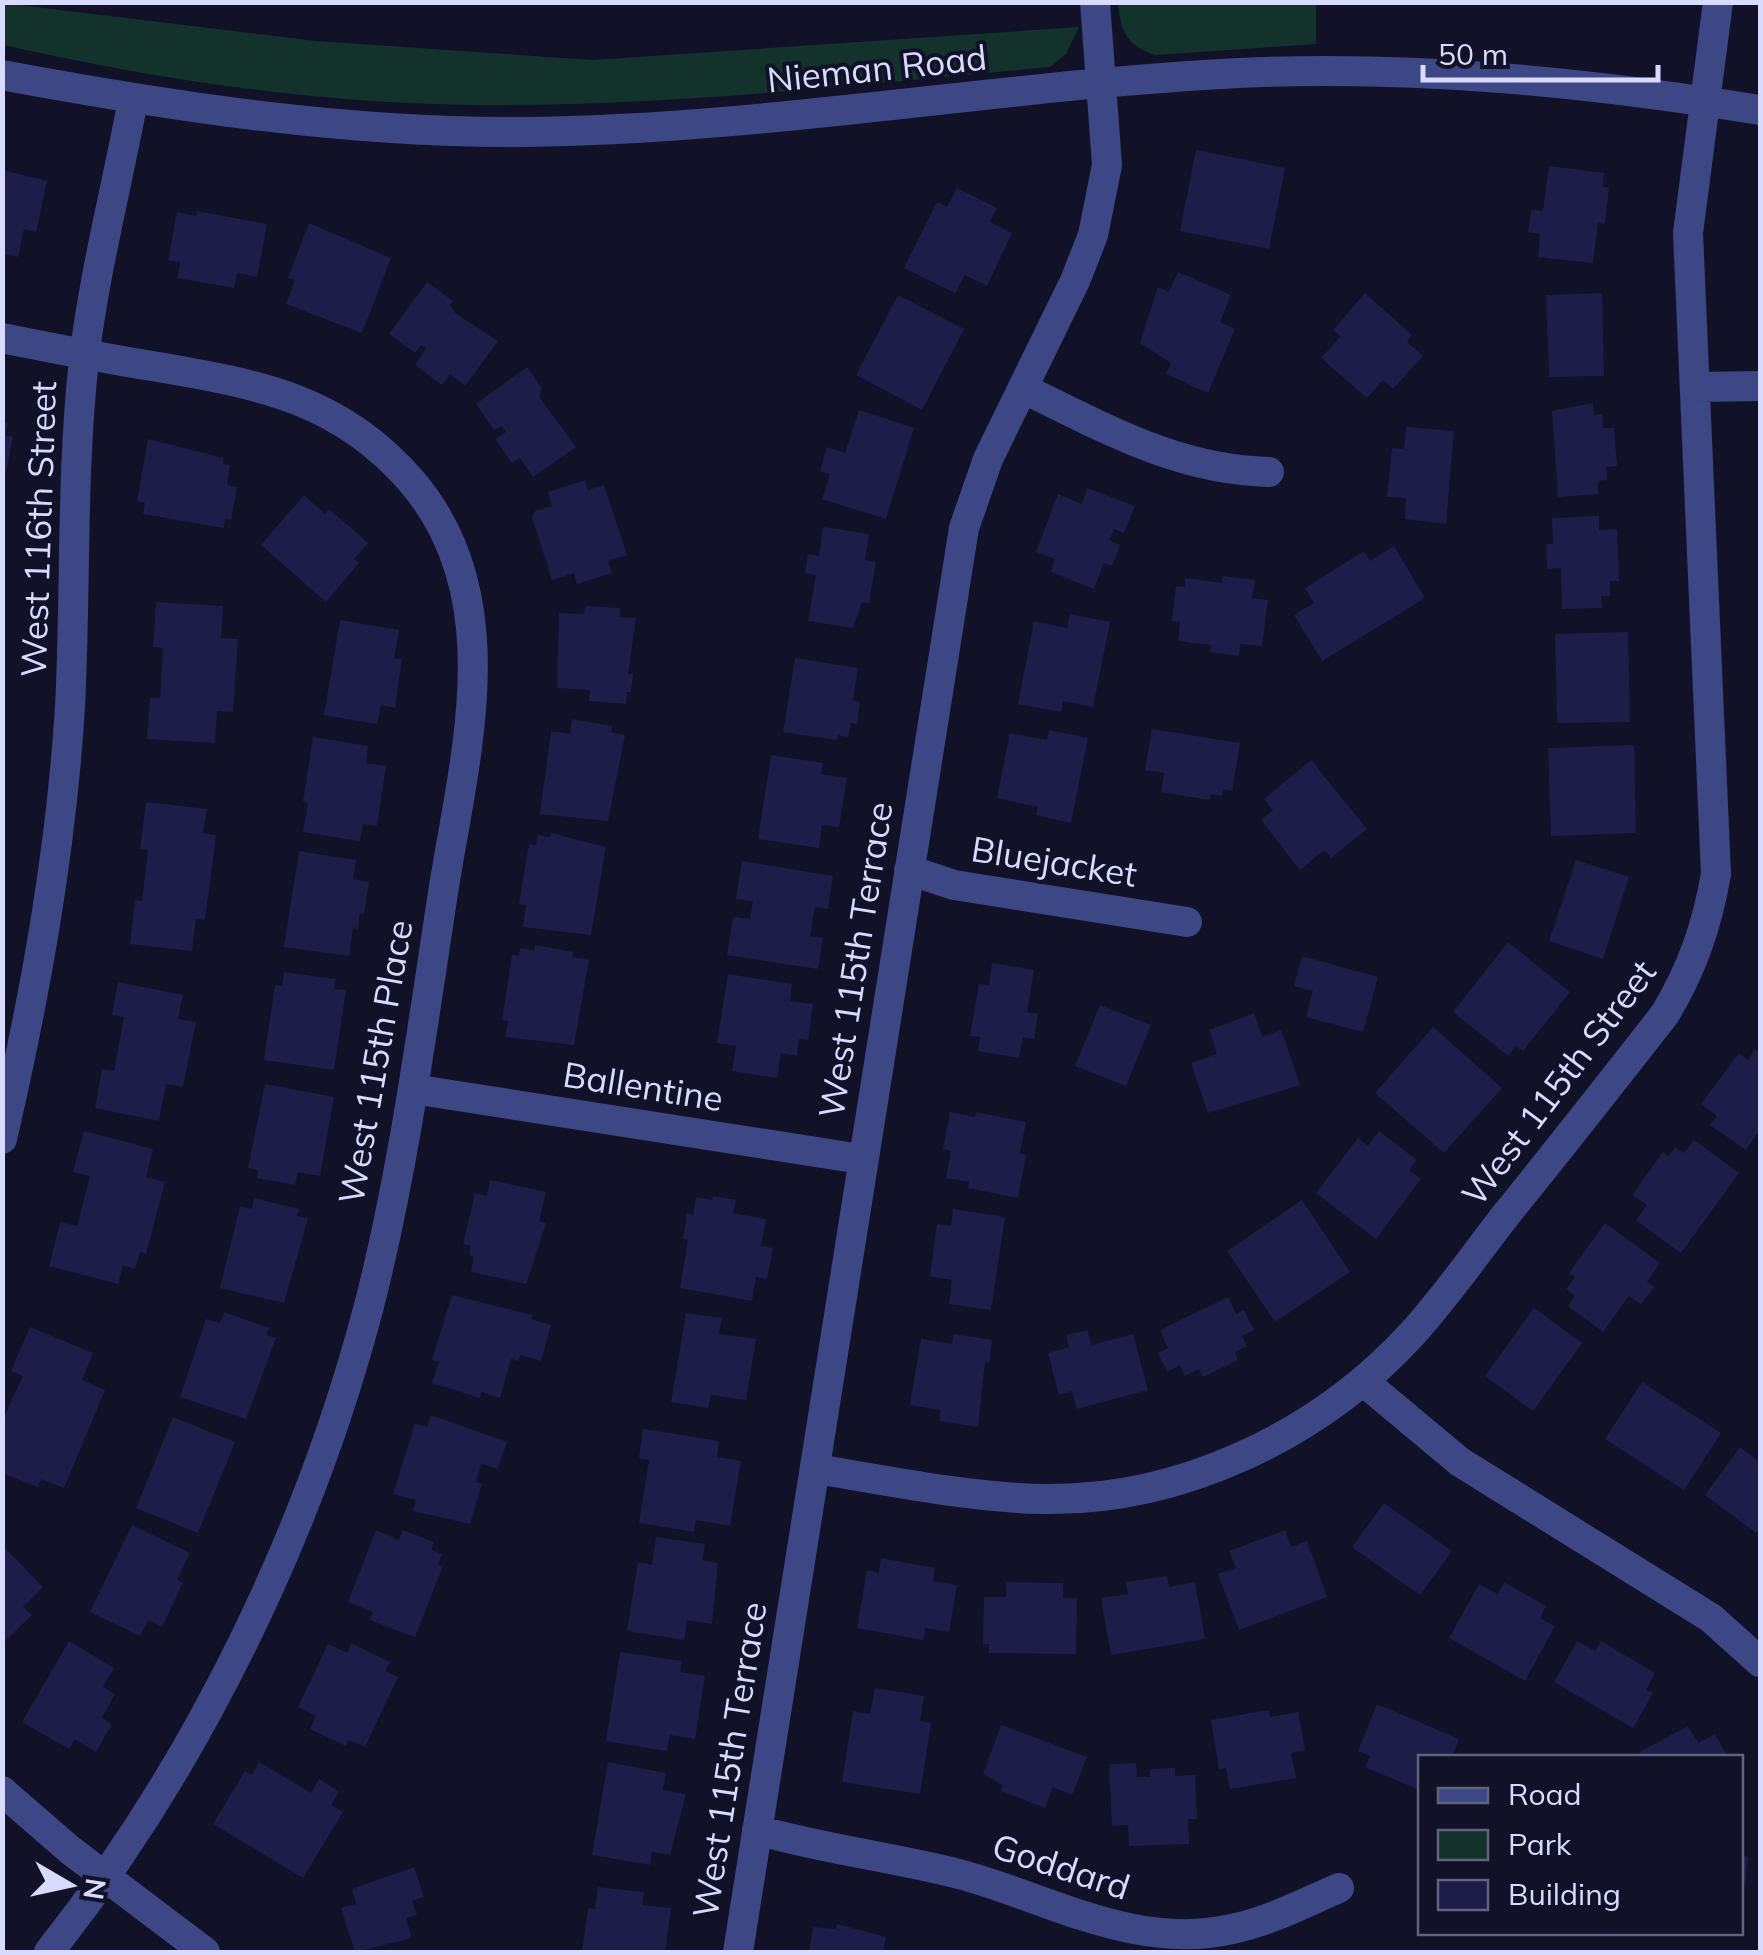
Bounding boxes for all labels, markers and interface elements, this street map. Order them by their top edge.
scale bar [1423,20,1658,82]
street label: Nieman Road [765,35,989,101]
text: 50 m [1438,35,1508,73]
street label: West 116th Street [11,380,65,678]
street label: West 115th Terrace [808,799,902,1121]
street label: Bluejacket [968,826,1140,896]
street label: West 115th Place [328,916,422,1207]
street label: West 115th Street [1452,951,1665,1214]
street label: Ballentine [560,1052,726,1120]
street label: West 115th Terrace [682,1599,776,1921]
legend [1418,1755,1743,1935]
text: Road [1508,1775,1582,1813]
street label: Goddard [987,1823,1136,1909]
text: Park [1508,1825,1572,1863]
north arrow [20,1835,120,1935]
text: Building [1508,1875,1621,1913]
text: N [76,1876,114,1902]

